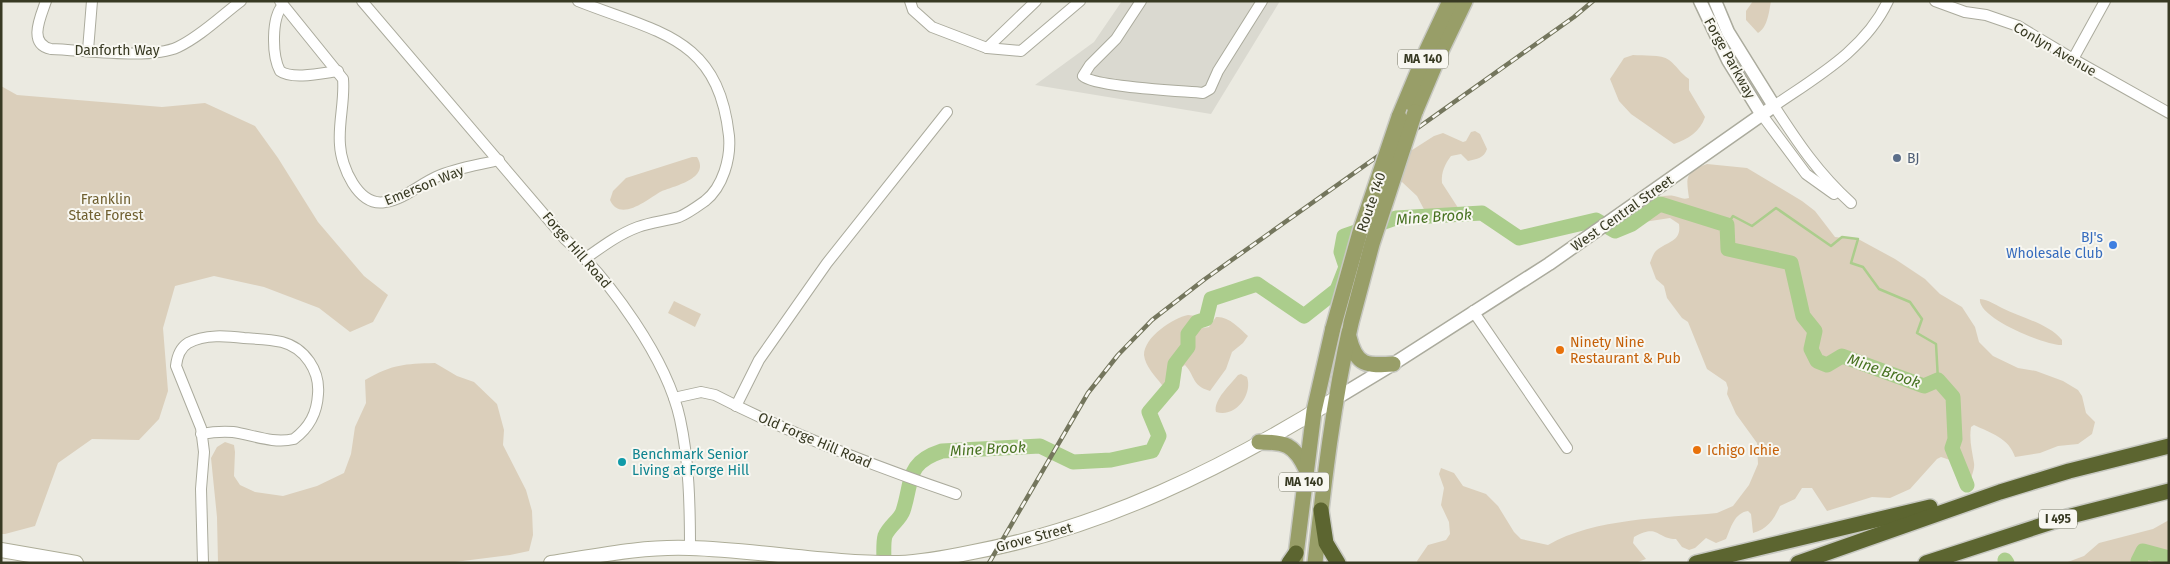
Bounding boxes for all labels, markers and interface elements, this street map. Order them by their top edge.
street label: Forge Parkway [1700,15,1759,102]
street label: Conlyn Avenue [2010,19,2099,80]
street label: Danforth Way [74,42,160,59]
road number: MA 140 [1398,50,1448,68]
place label: BJ [1907,150,1920,167]
marker: BJ [1891,152,1903,164]
street label: Emerson Way [382,162,467,209]
street label: Route 140 [1353,170,1390,234]
street label: West Central Street [1568,171,1677,255]
park label: Franklin State Forest [68,191,145,224]
water label: Mine Brook [1396,205,1472,229]
street label: Forge Hill Road [539,209,614,292]
place label: BJ's Wholesale Club [2006,229,2103,262]
marker: BJ's Wholesale Club [2107,239,2119,251]
place label: Ninety Nine Restaurant & Pub [1570,334,1681,367]
marker: Ninety Nine Restaurant & Pub [1554,344,1566,356]
water label: Mine Brook [1845,350,1923,392]
street label: Old Forge Hill Road [756,409,874,472]
water label: Mine Brook [950,438,1026,460]
place label: Ichigo Ichie [1707,442,1780,459]
marker: Ichigo Ichie [1691,444,1703,456]
place label: Benchmark Senior Living at Forge Hill [632,446,749,479]
marker: Benchmark Senior Living at Forge Hill [616,456,628,468]
road number: MA 140 [1279,472,1329,492]
road number: I 495 [2039,509,2077,528]
street label: Grove Street [994,519,1075,556]

